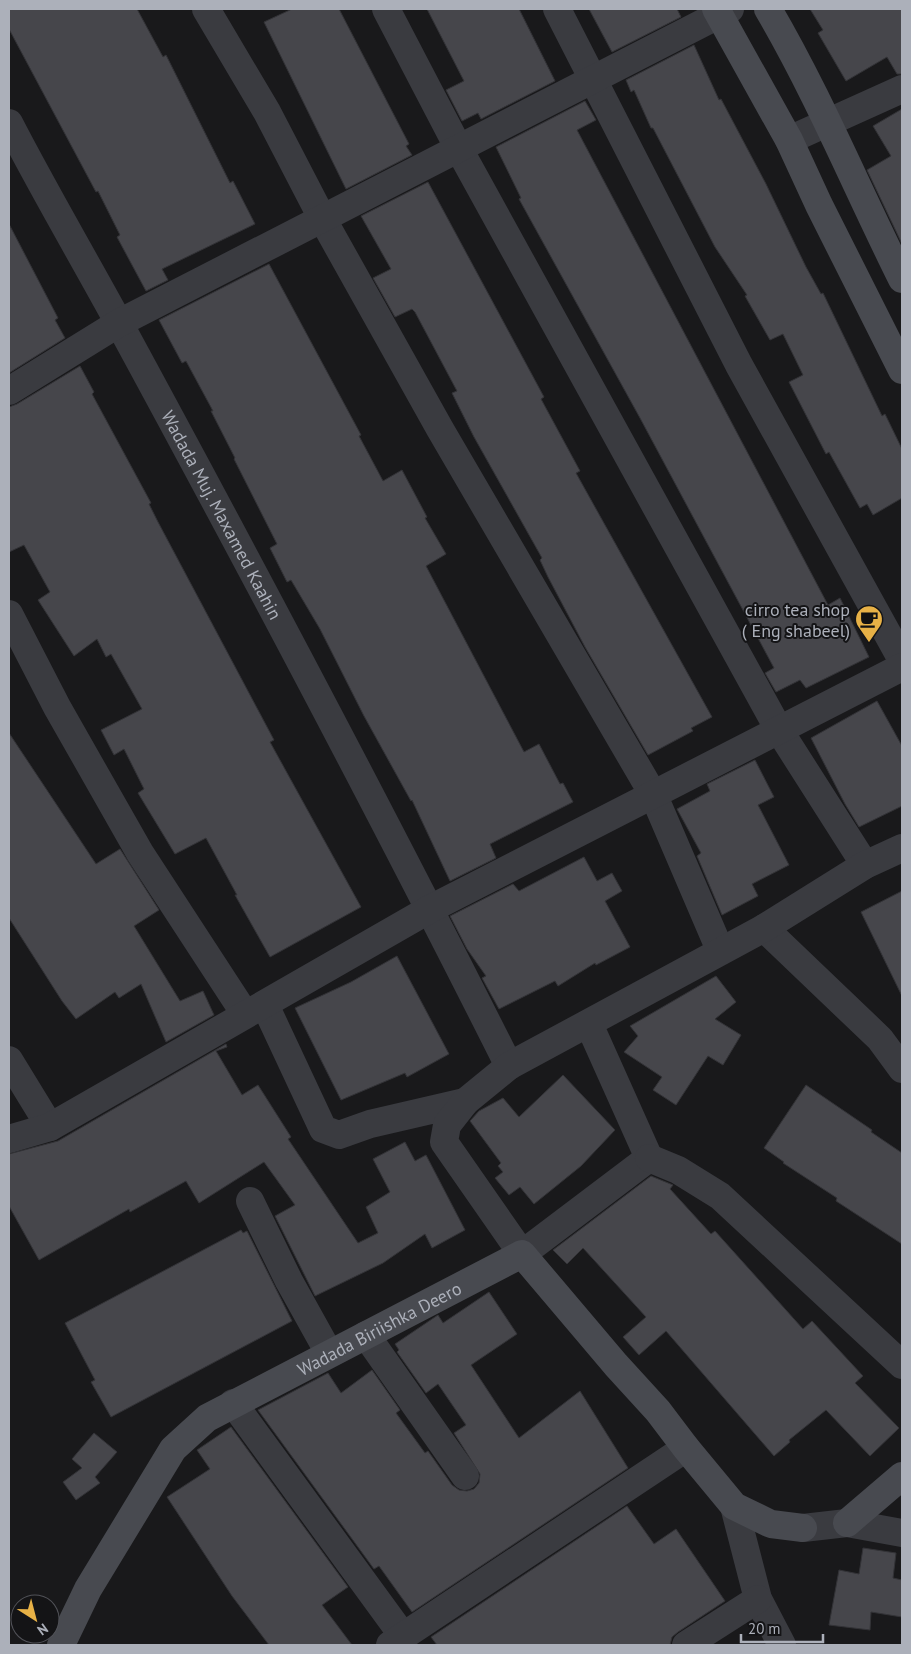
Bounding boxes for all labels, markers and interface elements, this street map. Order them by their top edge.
street label: Wadada Muj. Maxamed Kaahin [157,406,287,623]
place label: cirro tea shop ( Eng shabeel) [742,598,850,642]
cafe icon: cirro tea shop ( Eng shabeel) [854,604,884,643]
street label: Wadada Biriishka Deero [293,1276,465,1381]
north arrow [10,1594,60,1644]
scale bar [741,1612,824,1644]
text: 20 m [748,1619,781,1638]
text: N [34,1620,52,1640]

